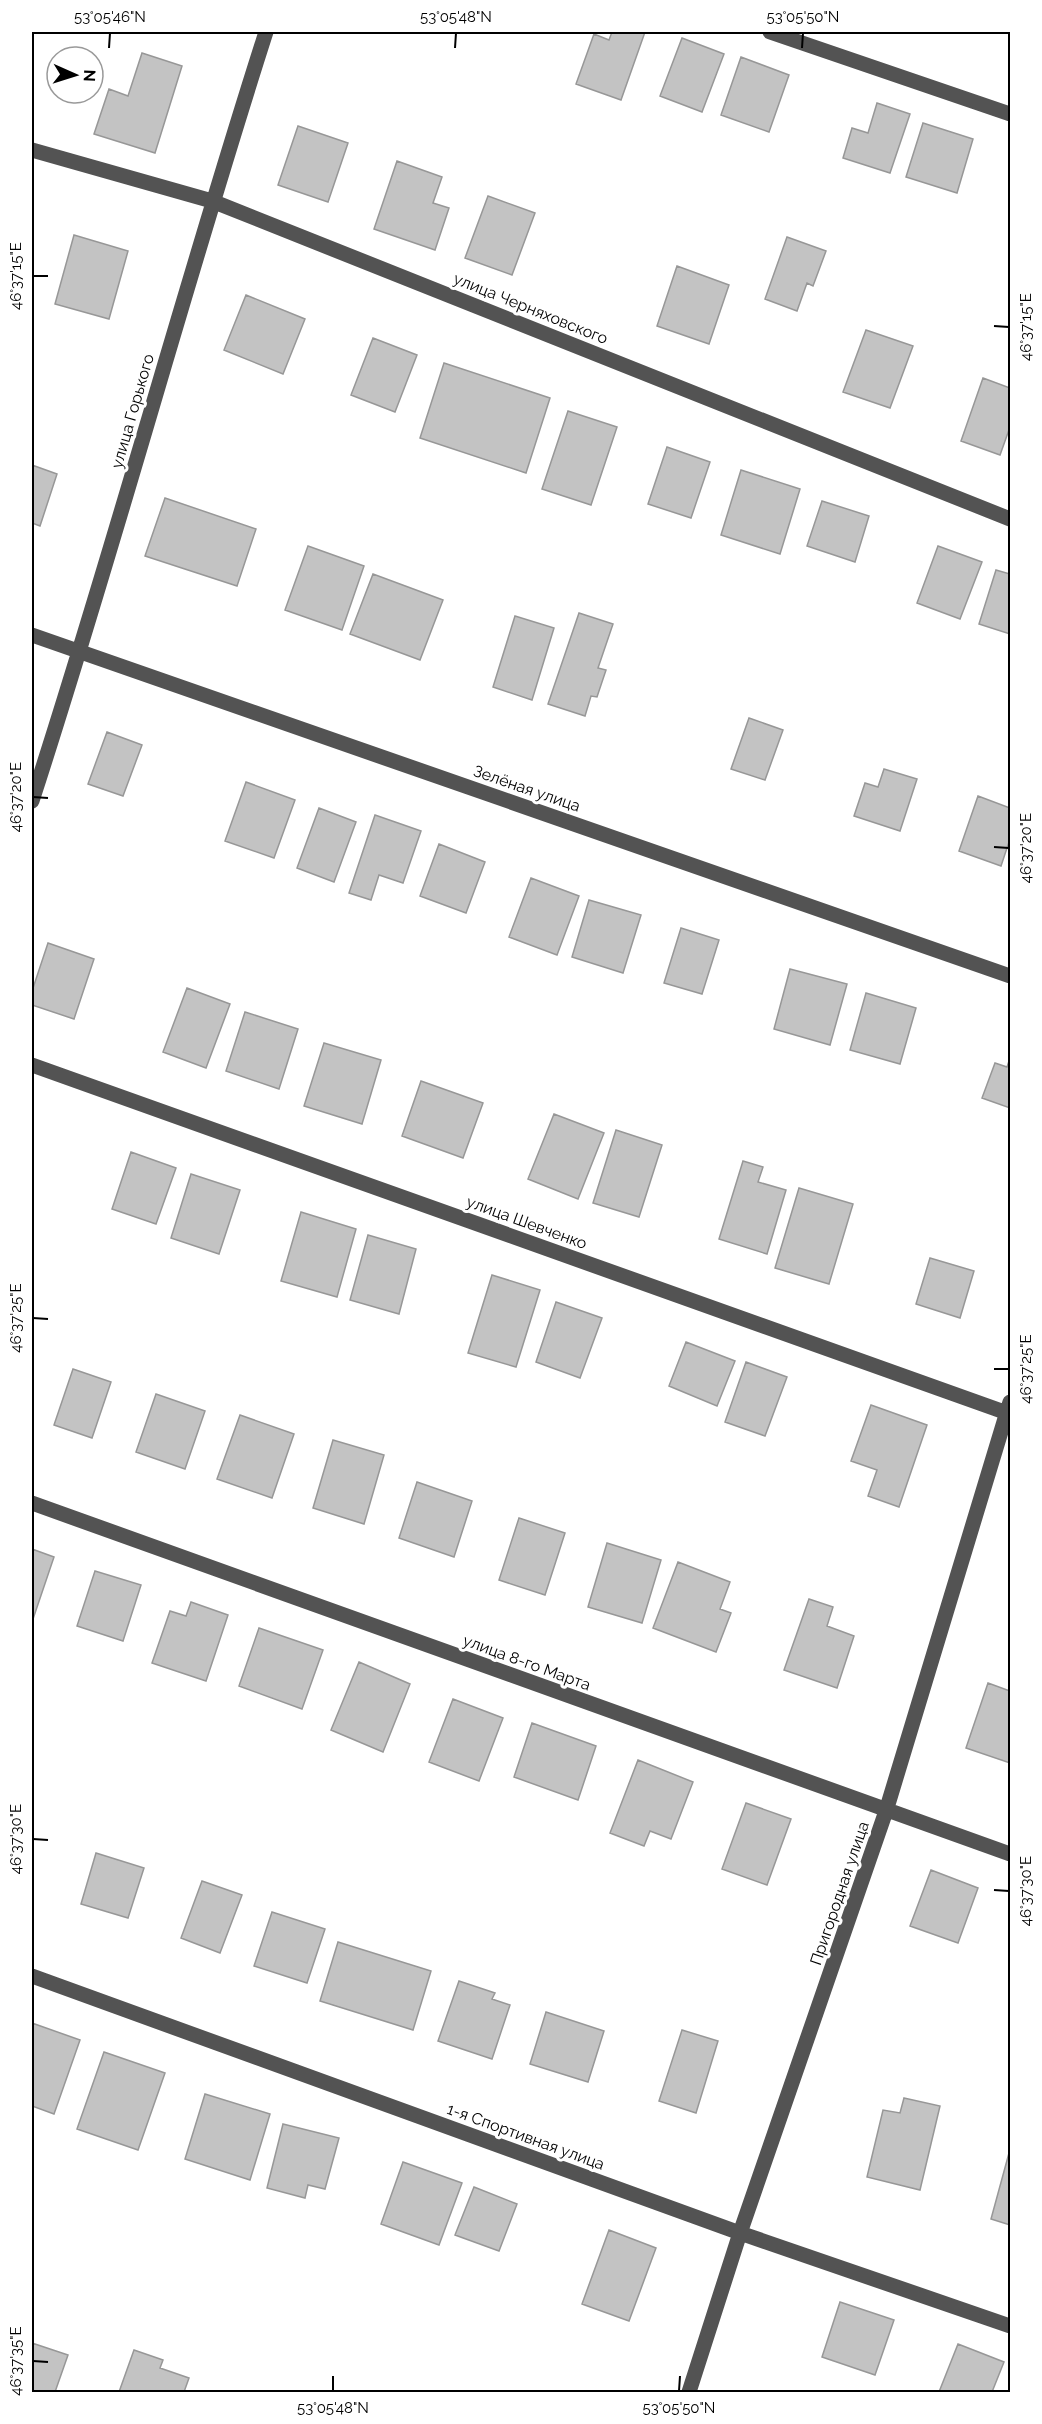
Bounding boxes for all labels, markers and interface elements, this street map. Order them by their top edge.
text: 53°05'46"N [74,8,146,26]
text: 53°05'48"N [420,8,492,26]
text: 53°05'50"N [767,8,839,26]
north arrow [45,45,105,105]
text: N [80,69,99,82]
text: 46°37'15"E [7,242,25,310]
street label: улица Черняховского [451,269,611,348]
text: 46°37'15"E [1017,293,1035,361]
street label: улица Горького [107,352,158,471]
street label: Зелёная улица [471,761,583,816]
text: 46°37'20"E [7,762,25,832]
text: 46°37'20"E [1017,813,1035,883]
street label: улица Шевченко [464,1192,590,1253]
text: 46°37'25"E [7,1283,25,1353]
text: 46°37'25"E [1017,1334,1035,1404]
street label: улица 8-го Марта [460,1631,593,1694]
text: 46°37'30"E [7,1804,25,1874]
street label: Пригородная улица [806,1819,873,1968]
text: 46°37'30"E [1017,1856,1035,1926]
street label: 1-я Спортивная улица [444,2099,607,2174]
text: 46°37'35"E [7,2326,25,2396]
text: 53°05'48"N [297,2399,369,2417]
text: 53°05'50"N [643,2399,715,2417]

